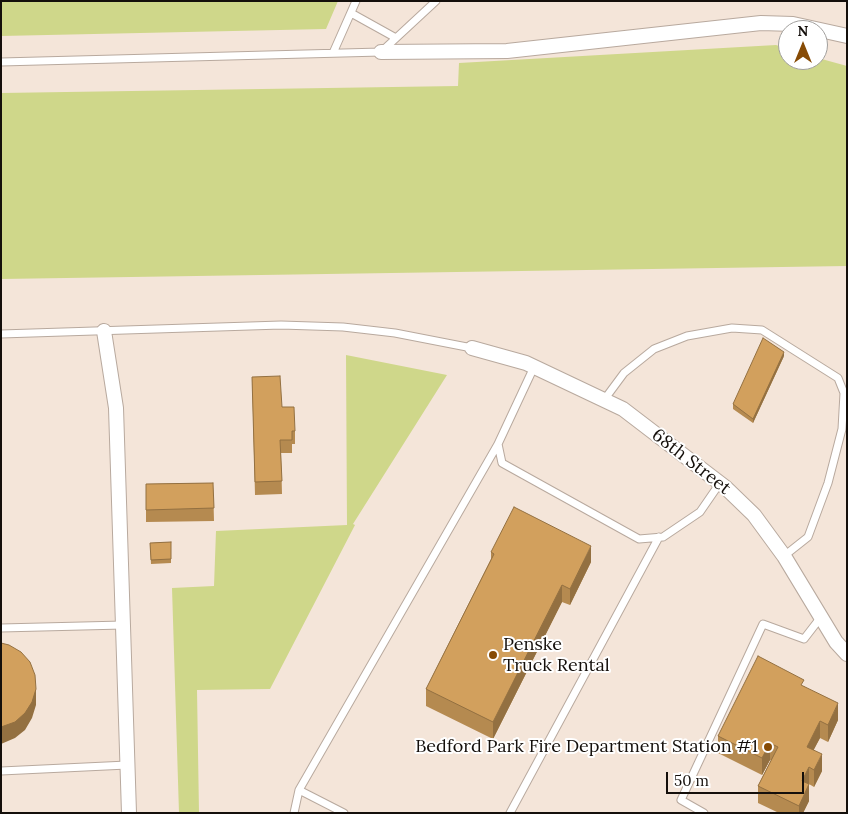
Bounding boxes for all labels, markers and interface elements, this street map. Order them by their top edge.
north arrow [778,20,828,70]
text: N [798,22,808,40]
street label: 68th Street [647,425,735,499]
place label: Penske Truck Rental [503,634,610,676]
marker: Penske Truck Rental [487,649,499,661]
place label: Bedford Park Fire Department Station #1 [415,736,758,758]
marker: Bedford Park Fire Department Station #1 [762,741,774,753]
scale bar [668,762,806,794]
text: 50 m [674,771,709,790]

